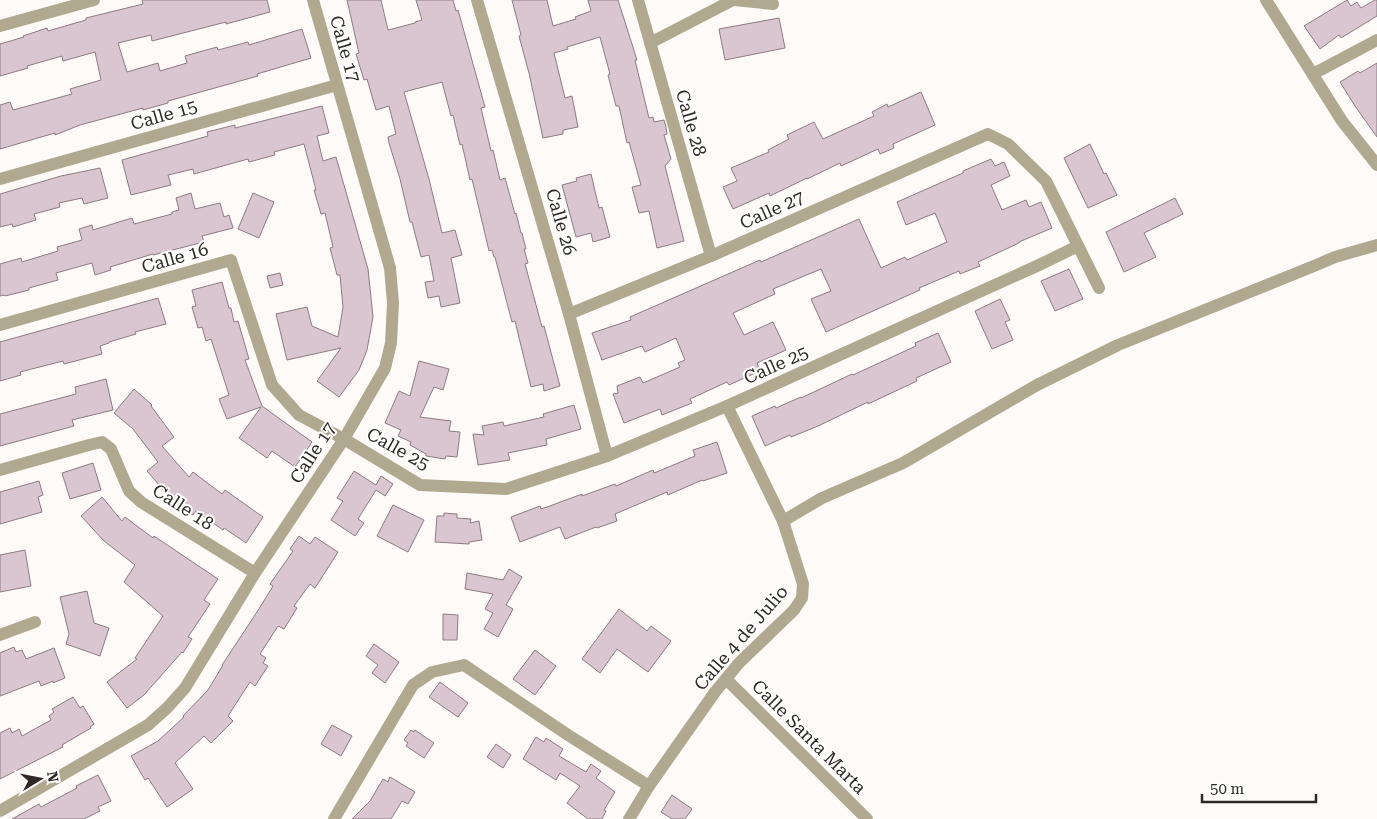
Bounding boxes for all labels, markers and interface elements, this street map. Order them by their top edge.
street label: Calle 17 [326,13,365,85]
street label: Calle 28 [672,87,711,159]
street label: Calle 15 [128,95,200,134]
street label: Calle 26 [542,186,581,258]
street label: Calle 27 [736,186,807,233]
street label: Calle 16 [139,238,211,277]
street label: Calle 25 [740,341,811,388]
street label: Calle 17 [285,418,340,487]
street label: Calle 25 [363,423,433,474]
street label: Calle 18 [149,479,218,534]
street label: Calle 4 de Julio [689,581,792,694]
street label: Calle Santa Marta [748,675,871,798]
north arrow [15,754,65,804]
text: N [44,770,62,784]
scale bar [1202,772,1316,804]
text: 50 m [1210,780,1245,798]

